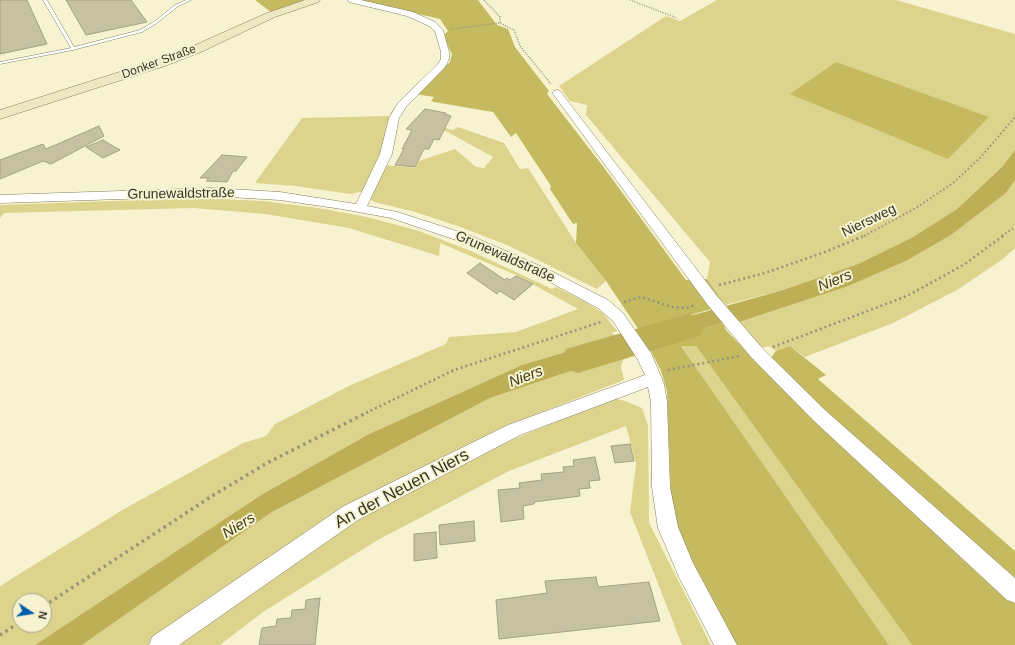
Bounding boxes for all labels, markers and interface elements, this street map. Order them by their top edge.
street label: Donker Straße [120,42,198,82]
street label: Grunewaldstraße [127,185,235,203]
street label: Niersweg [839,201,899,241]
street label: Grunewaldstraße [453,227,557,287]
water label: Niers [815,266,855,296]
water label: Niers [506,362,546,392]
street label: An der Neuen Niers [331,445,473,533]
water label: Niers [219,509,259,543]
north arrow [12,593,52,633]
text: N [36,610,49,620]

